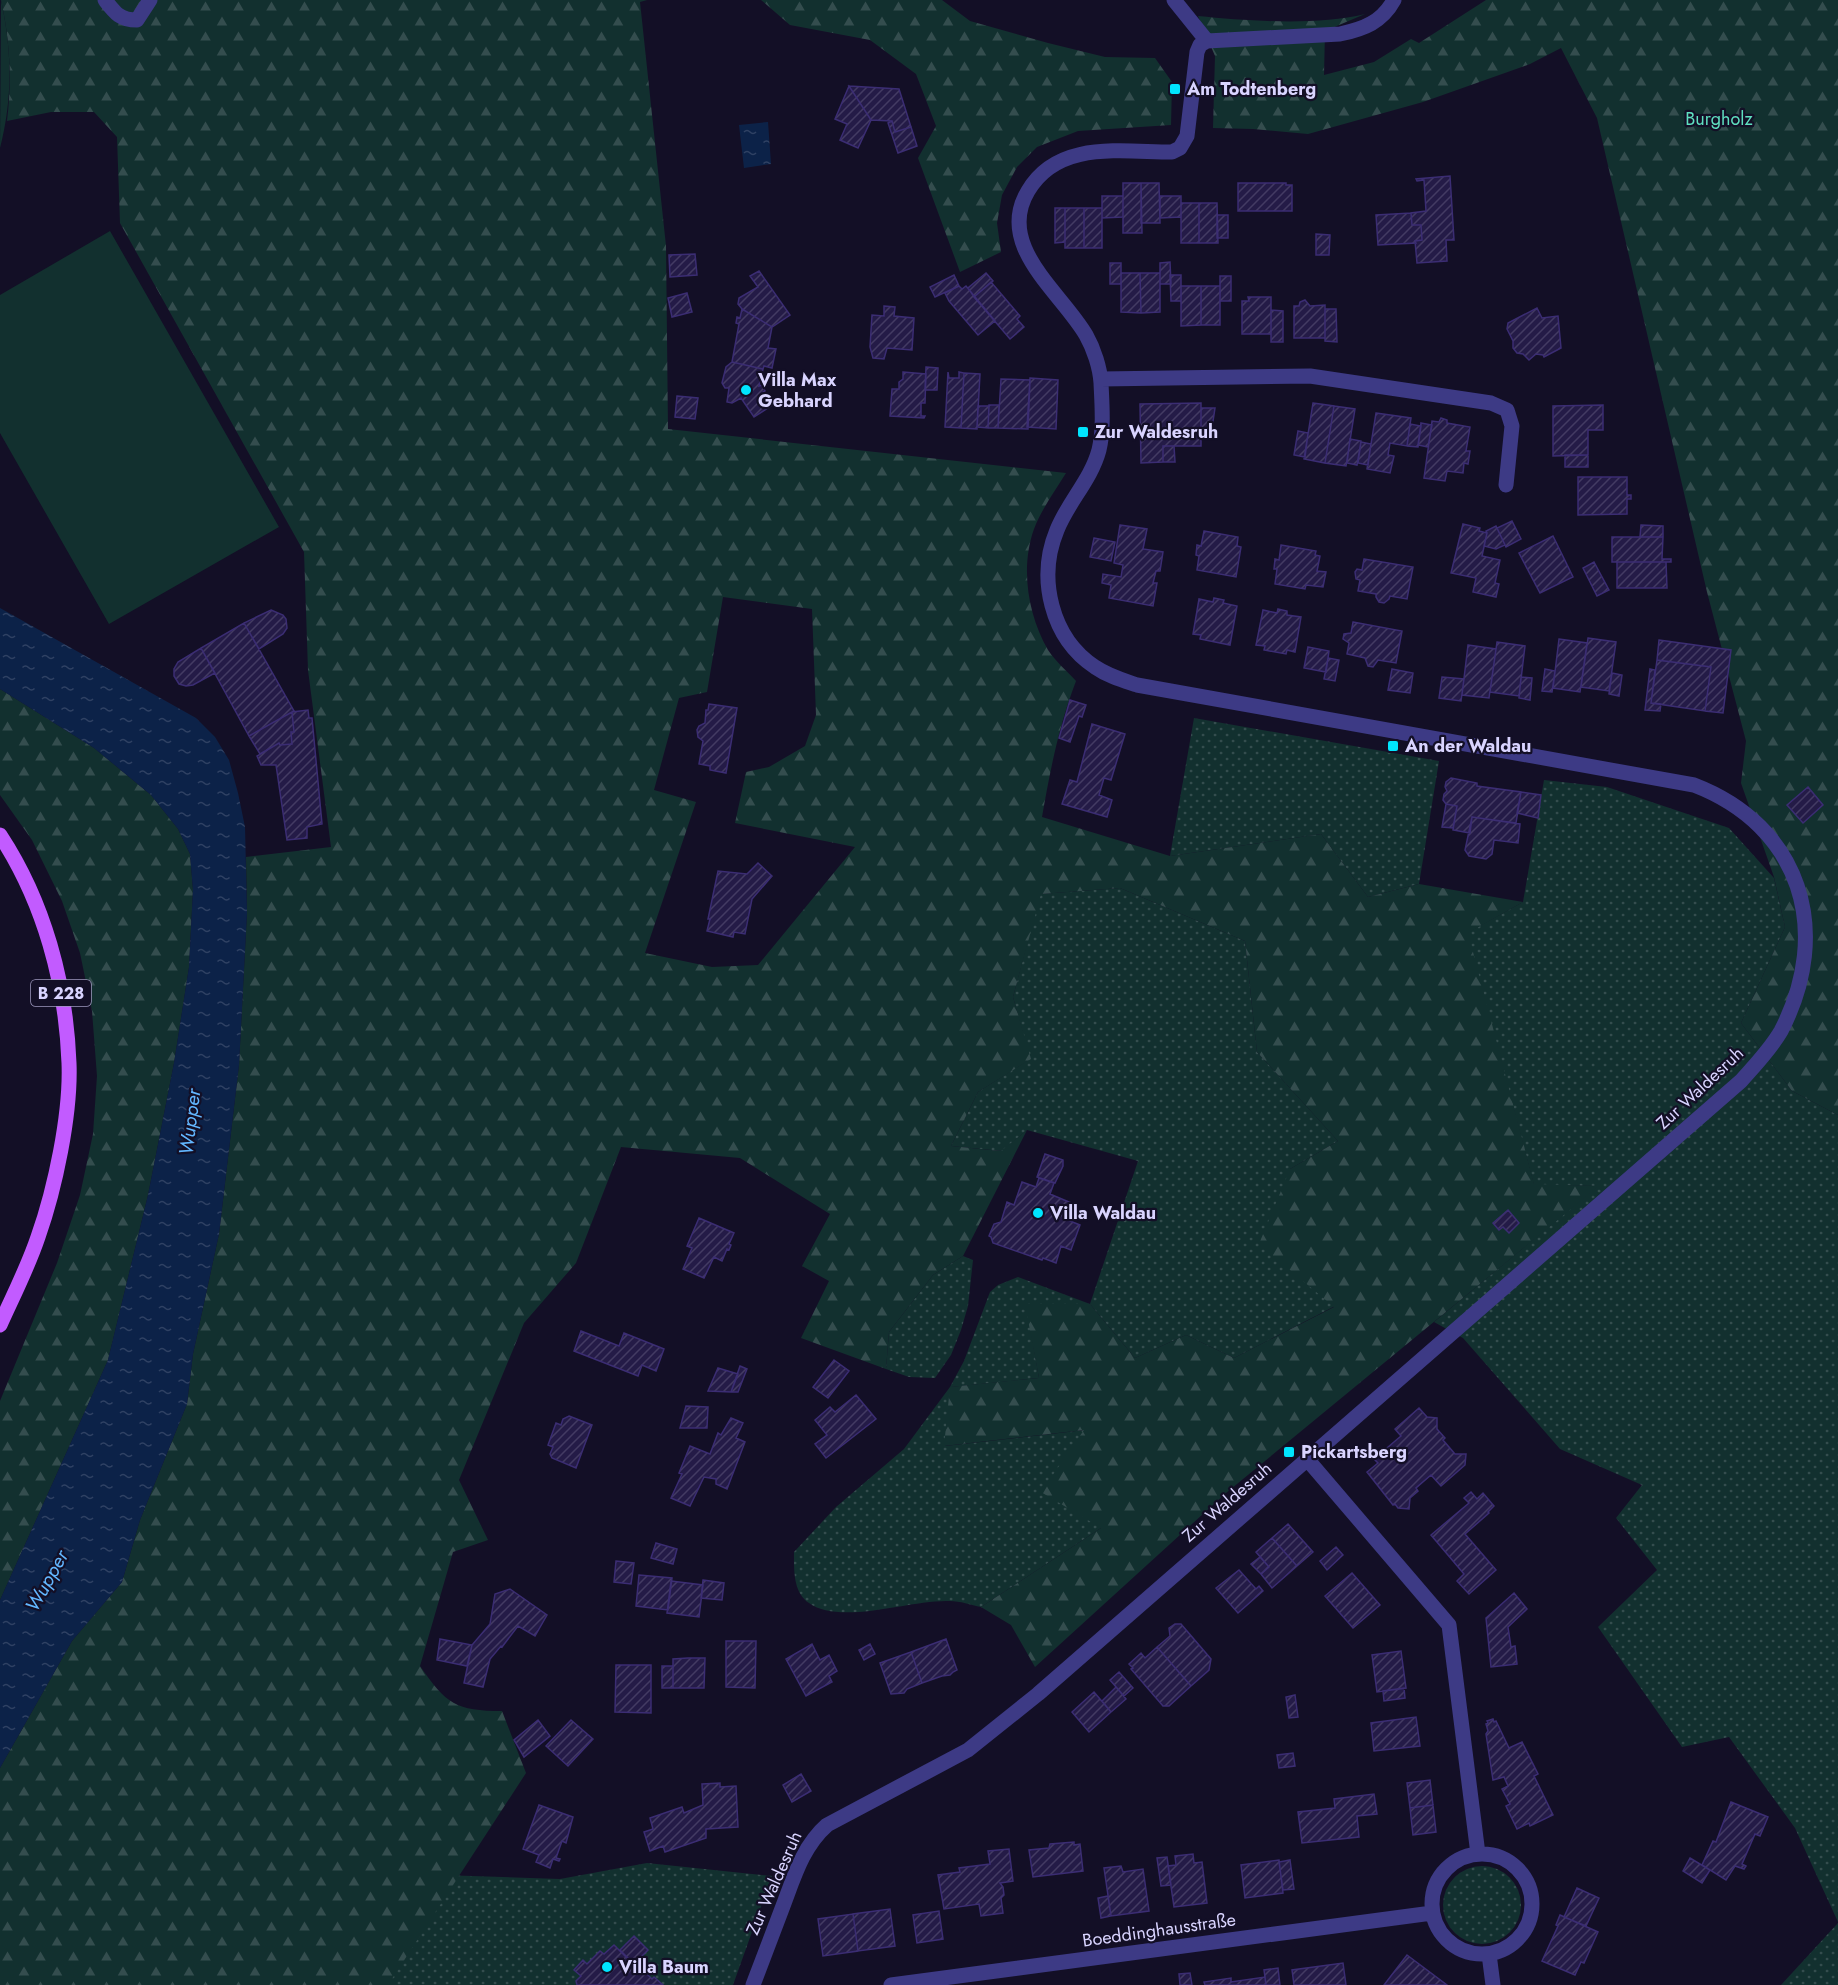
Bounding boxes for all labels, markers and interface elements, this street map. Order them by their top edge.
place label: Am Todtenberg [1186,76,1316,102]
marker: Am Todtenberg [1168,82,1182,96]
park label: Burgholz [1685,106,1753,132]
place label: Villa Max Gebhard [757,367,837,414]
marker: Villa Max Gebhard [739,383,753,397]
place label: Zur Waldesruh [1095,419,1218,445]
marker: Zur Waldesruh [1076,425,1090,439]
place label: An der Waldau [1404,733,1531,759]
marker: An der Waldau [1386,739,1400,753]
road number: B 228 [31,980,91,1006]
street label: Zur Waldesruh [1651,1041,1749,1135]
water label: Wupper [172,1086,209,1157]
place label: Villa Waldau [1049,1200,1156,1226]
marker: Villa Waldau [1031,1206,1045,1220]
place label: Pickartsberg [1301,1439,1407,1465]
marker: Pickartsberg [1282,1445,1296,1459]
street label: Zur Waldesruh [1177,1456,1277,1548]
water label: Wupper [18,1544,77,1617]
street label: Zur Waldesruh [740,1827,808,1939]
street label: Boeddinghausstraße [1081,1906,1237,1954]
place label: Villa Baum [618,1954,709,1980]
marker: Villa Baum [600,1960,614,1974]

